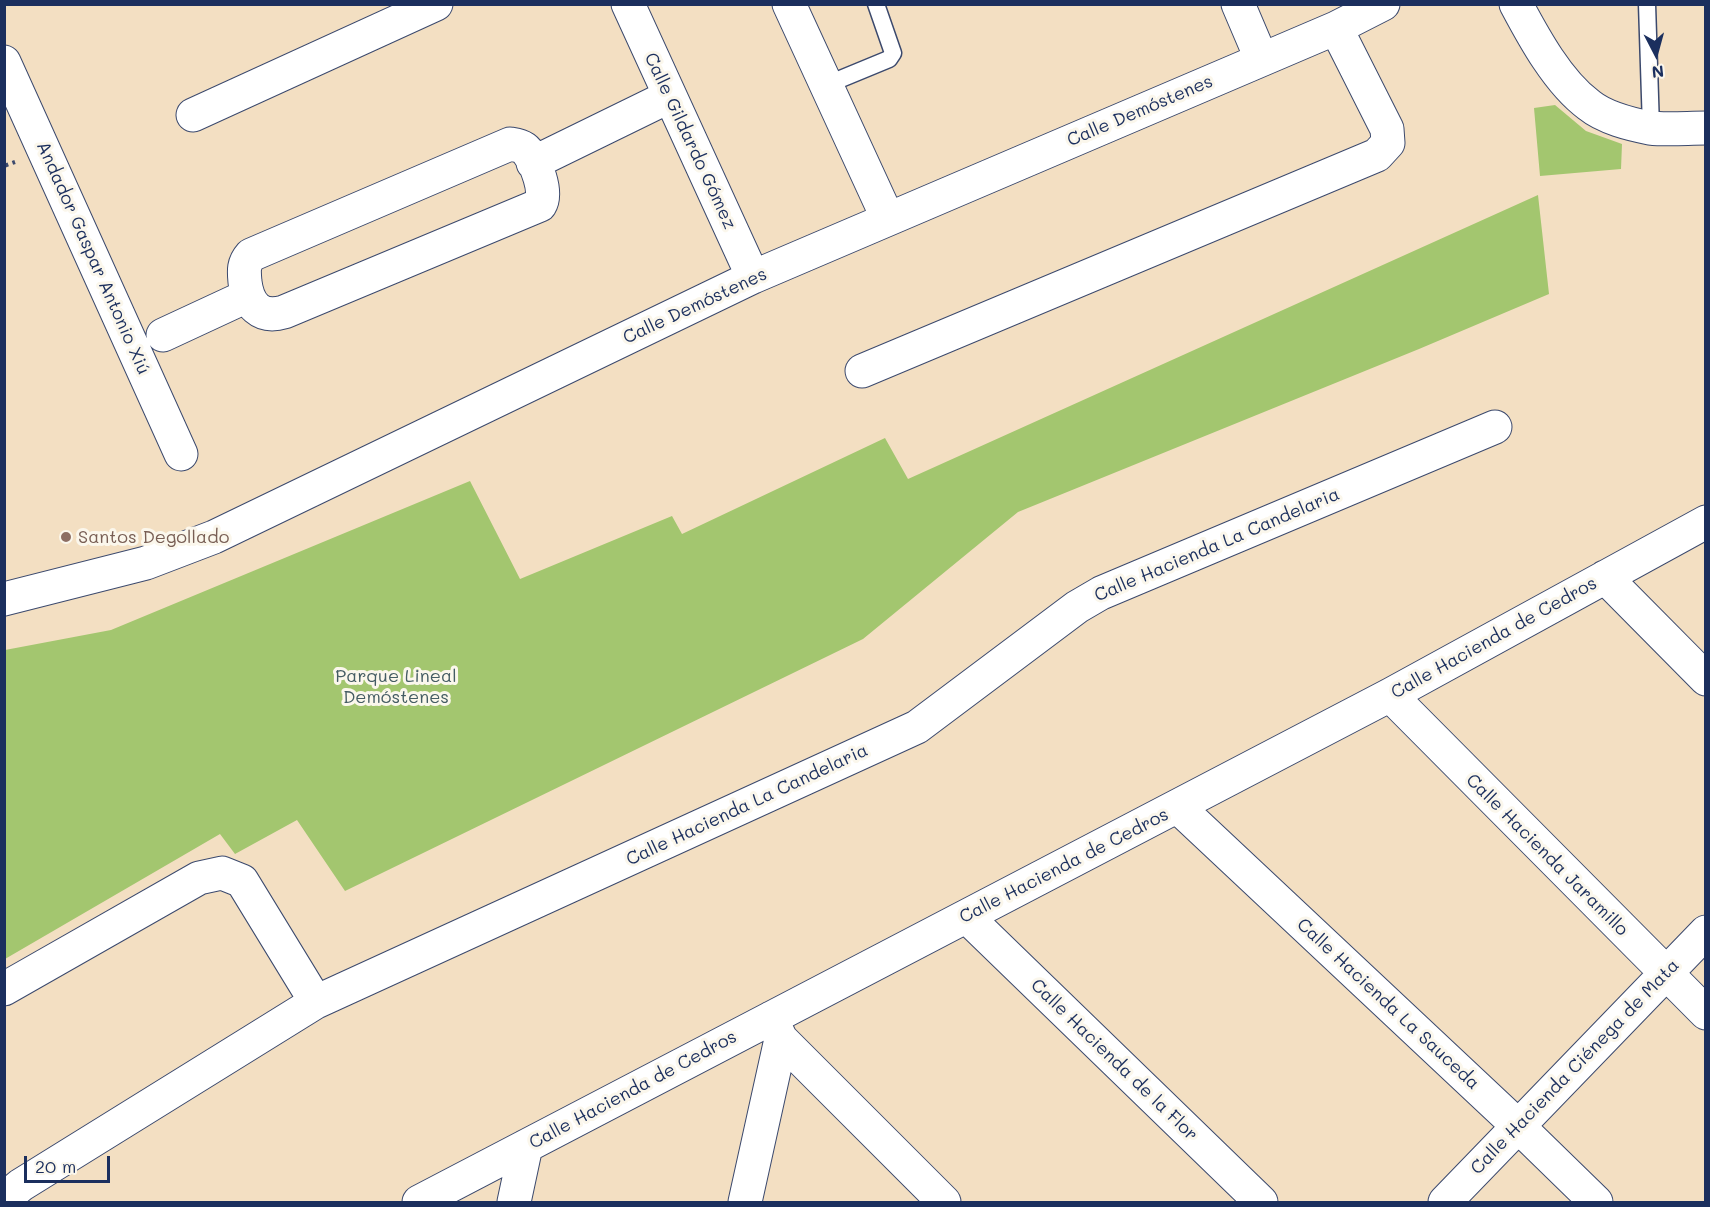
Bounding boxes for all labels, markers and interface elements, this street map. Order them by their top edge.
north arrow [1626,24,1686,84]
street label: Calle Gildardo Gómez [640,49,740,233]
text: N [1651,61,1665,83]
street label: Calle Demóstenes [1064,71,1216,151]
street label: Andador Gaspar Antonio Xiú [32,138,154,378]
street label: Calle Demóstenes [620,263,770,349]
street label: Calle Hacienda La Candelaria [1091,483,1343,607]
place label: Santos Degollado [78,526,229,548]
marker: Santos Degollado [59,530,73,544]
street label: Calle Hacienda de Cedros [1387,572,1601,704]
park label: Parque Lineal Demóstenes [335,665,457,708]
street label: Calle Hacienda La Candelaria [623,739,871,871]
street label: Calle Hacienda Jaramillo [1461,769,1633,941]
street label: Calle Hacienda de Cedros [956,804,1172,928]
street label: Calle Hacienda La Sauceda [1292,914,1484,1094]
street label: Calle Hacienda Ciénega de Mata [1466,955,1684,1179]
street label: Calle Hacienda de la Flor [1026,975,1202,1145]
street label: Calle Hacienda de Cedros [526,1026,740,1154]
scale bar [27,1144,112,1182]
text: 20 m [35,1154,76,1178]

